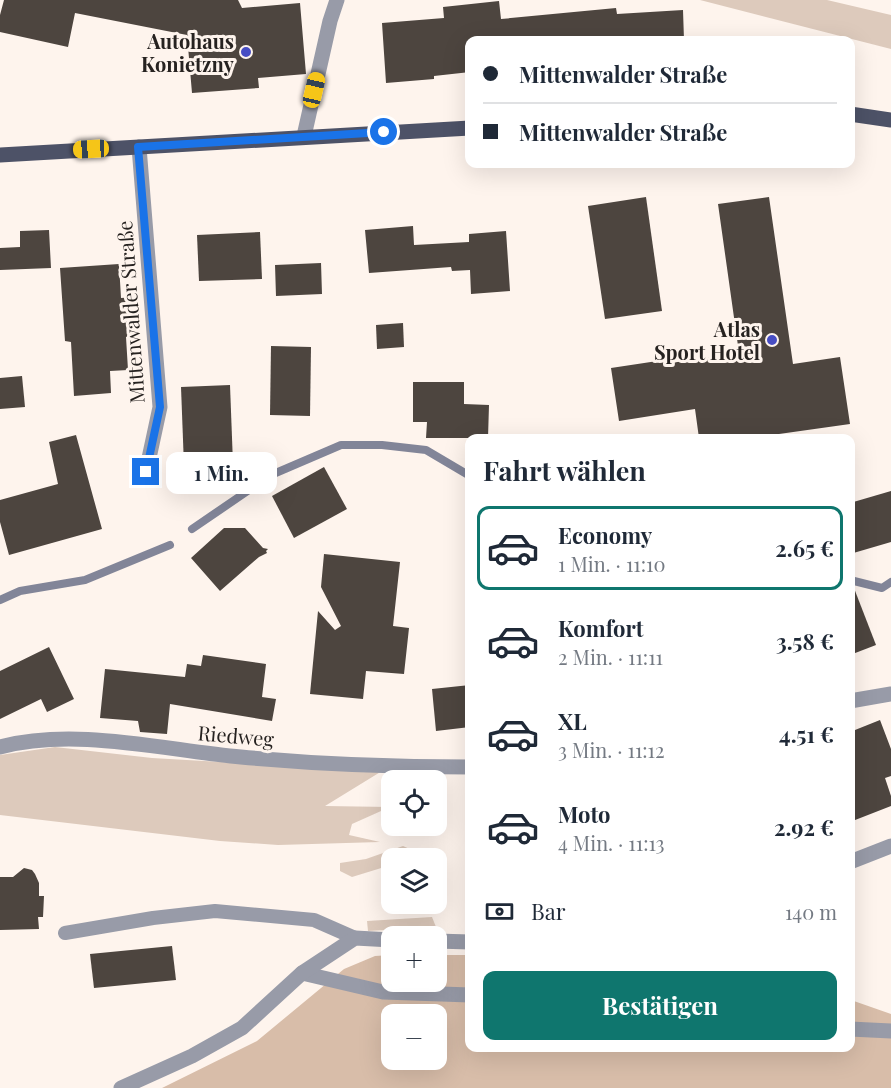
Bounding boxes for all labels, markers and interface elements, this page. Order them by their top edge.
place label: Autohaus Konietzny [141,27,235,77]
marker: Autohaus Konietzny [239,45,253,59]
text: Mittenwalder Straße [519,59,727,89]
car [301,70,327,110]
text: Mittenwalder Straße [519,117,727,147]
route start [370,118,397,145]
car [73,139,109,159]
street label: Mittenwalder Straße [110,220,150,404]
place label: Atlas Sport Hotel [654,315,760,365]
marker: Atlas Sport Hotel [765,333,779,347]
callout: 1 Min. [167,451,278,493]
text: Fahrt wählen [483,452,646,488]
route end [132,458,159,485]
text: 1 Min. [194,459,249,486]
text: Economy [558,520,652,550]
icon: car [486,521,540,575]
text: 2.65 € [775,533,834,563]
text: 1 Min. · 11:10 [558,550,665,577]
text: Komfort [558,613,643,643]
icon: car [486,614,540,668]
text: 3.58 € [776,626,834,656]
text: 2 Min. · 11:11 [558,643,663,670]
text: XL [558,706,587,736]
icon: car [486,707,540,761]
street label: Riedweg [197,718,276,752]
text: 4.51 € [779,719,834,749]
text: 3 Min. · 11:12 [558,736,665,763]
map controls [381,770,447,1070]
button: locate [381,770,447,836]
text: Moto [558,799,611,829]
icon: car [486,800,540,854]
text: 2.92 € [774,812,834,842]
text: 4 Min. · 11:13 [558,829,665,856]
button: layers [381,848,447,914]
icon: cash [483,895,516,928]
text: Bar [531,896,565,926]
text: 140 m [785,898,837,925]
button: + [381,926,447,992]
button: Bestätigen [483,971,837,1040]
button: − [381,1004,447,1070]

